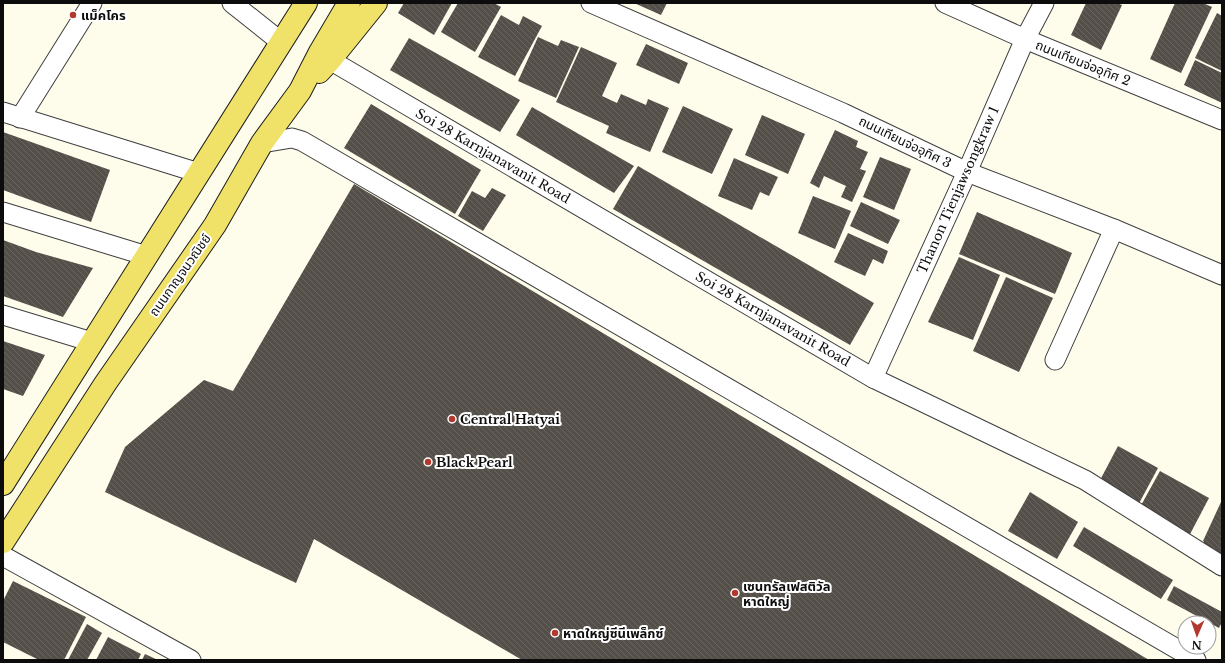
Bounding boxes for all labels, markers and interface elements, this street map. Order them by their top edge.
place label: แม็คโคร [81,7,126,24]
marker: แม็คโคร [68,10,78,20]
street label: ถนนเทียนจ่ออุทิศ 2 [1033,36,1133,90]
street label: Thanon Tienjawsongkraw 1 [913,104,1003,276]
street label: Soi 28 Karnjanavanit Road [413,105,574,207]
street label: ถนนเทียนจ่ออุทิศ 3 [856,112,954,172]
street label: ถนนกาญจนวณิชย์ [145,230,215,319]
street label: Soi 28 Karnjanavanit Road [693,268,854,370]
place label: Central Hatyai [460,411,560,428]
marker: Central Hatyai [447,414,457,424]
place label: Black Pearl [436,454,513,471]
marker: Black Pearl [423,457,433,467]
place label: เซนทรัลเฟสติวัล หาดใหญ่ [743,578,831,610]
marker: เซนทรัลเฟสติวัล หาดใหญ่ [730,588,740,598]
north arrow [1177,615,1217,655]
place label: หาดใหญ่ซีนีเพล็กซ์ [563,625,664,642]
marker: หาดใหญ่ซีนีเพล็กซ์ [550,628,560,638]
text: N [1191,638,1202,652]

